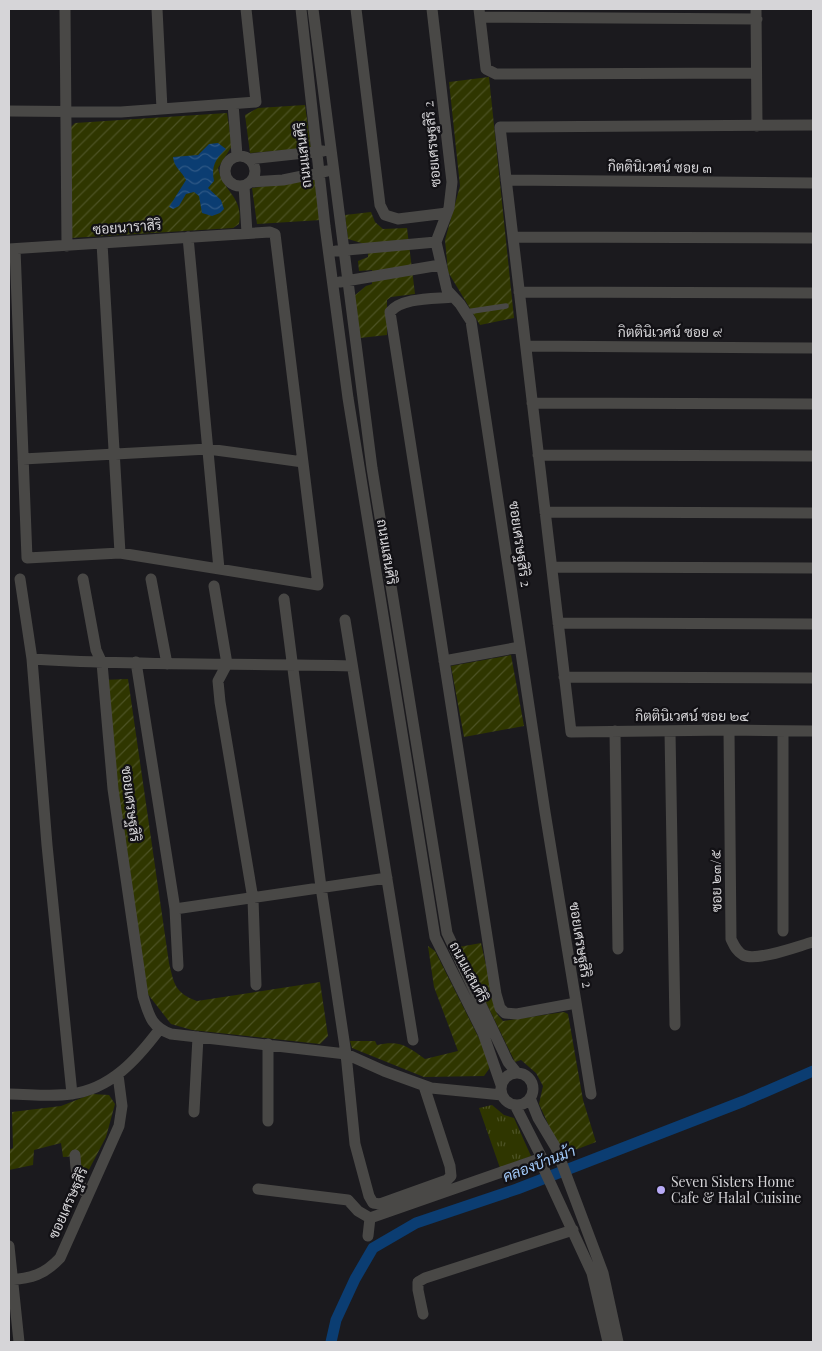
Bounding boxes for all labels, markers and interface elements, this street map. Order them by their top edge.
street label: ซอยเศรษฐสิริ 2 [418,100,445,188]
street label: ถนนแสนศิริ [290,121,315,189]
street label: กิตตินิเวศน์ ซอย ๓ [608,156,712,177]
street label: ซอยนาราสิริ [92,215,162,238]
street label: กิตตินิเวศน์ ซอย ๙ [618,322,722,341]
street label: ซอยเศรษฐสิริ 2 [505,500,536,588]
street label: ถนนแสนศิริ [373,518,402,586]
street label: กิตตินิเวศน์ ซอย ๒๔ [635,706,749,725]
street label: ซอยเศรษฐสิริ [117,765,146,843]
street label: ซอย ๒๓/๕ [705,849,726,912]
street label: ซอยเศรษฐสิริ 2 [565,901,598,989]
street label: ถนนแสนศิริ [445,938,493,1006]
water label: คลองบ้านม้า [499,1140,578,1186]
street label: ซอยเศรษฐสิริ [43,1164,92,1242]
place label: Seven Sisters Home Cafe & Halal Cuisine [671,1172,801,1207]
marker: Seven Sisters Home Cafe & Halal Cuisine [655,1184,667,1196]

